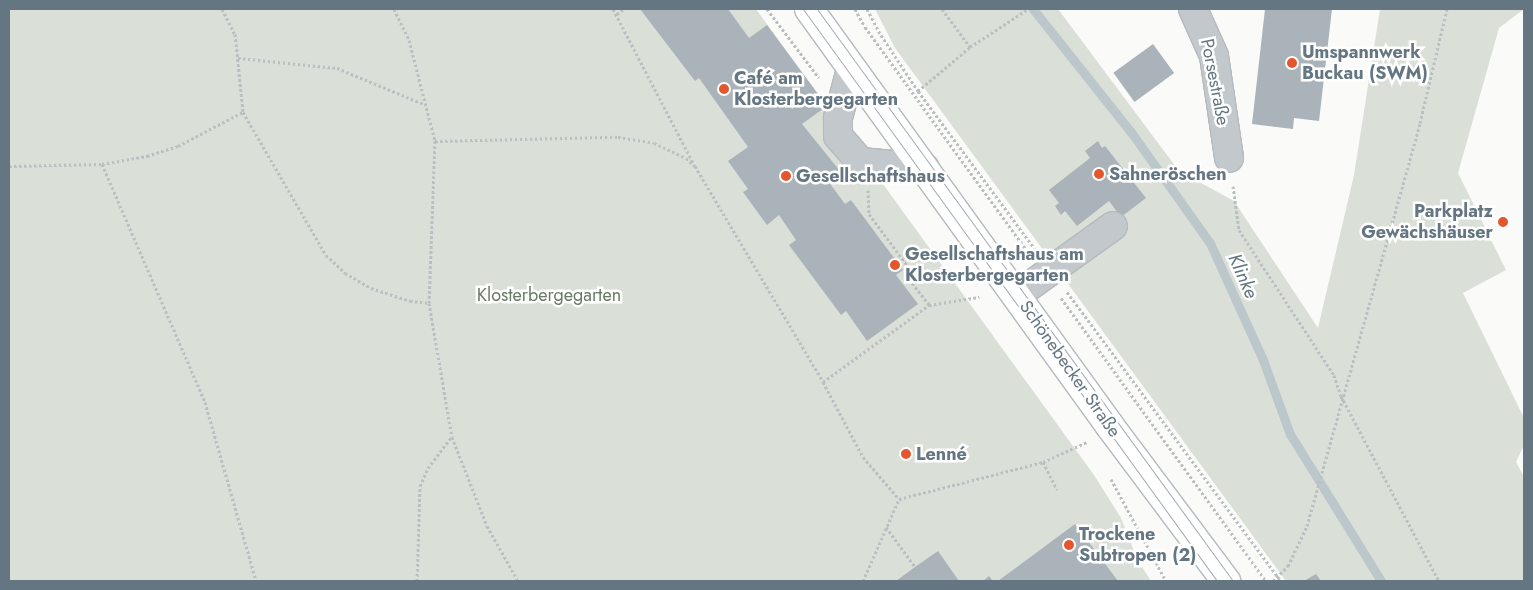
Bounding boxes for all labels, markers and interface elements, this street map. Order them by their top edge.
street label: Porsestraße [1196,37,1234,127]
place label: Umspannwerk Buckau (SWM) [1302,42,1428,84]
marker: Umspannwerk Buckau (SWM) [1286,57,1298,69]
place label: Café am Klosterbergegarten [734,68,898,110]
marker: Café am Klosterbergegarten [718,83,730,95]
place label: Sahneröschen [1109,163,1227,185]
place label: Gesellschaftshaus [796,165,945,187]
marker: Sahneröschen [1093,168,1105,180]
marker: Gesellschaftshaus [780,170,792,182]
place label: Parkplatz Gewächshäuser [1361,201,1493,243]
marker: Parkplatz Gewächshäuser [1497,216,1509,228]
place label: Gesellschaftshaus am Klosterbergegarten [905,244,1084,286]
water label: Klinke [1223,250,1263,302]
marker: Gesellschaftshaus am Klosterbergegarten [889,259,901,271]
park label: Klosterbergegarten [477,284,621,306]
street label: Schönebecker Straße [1015,297,1125,441]
place label: Lenné [916,443,967,465]
marker: Lenné [900,448,912,460]
place label: Trockene Subtropen (2) [1079,524,1196,566]
marker: Trockene Subtropen (2) [1063,539,1075,551]

